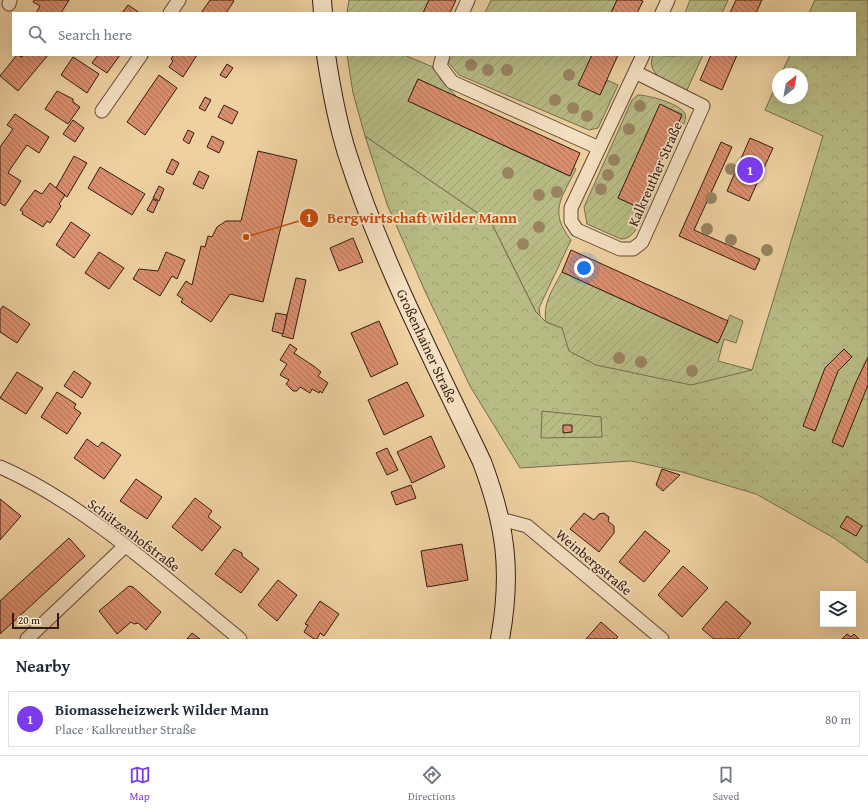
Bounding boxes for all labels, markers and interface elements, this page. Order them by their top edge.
search box [12,12,856,56]
icon: search [26,23,48,45]
text: Search here [58,24,132,45]
north arrow [772,68,808,104]
street label: Kalkreuther Straße [623,118,687,230]
pin: 1 [737,155,763,185]
callout: Bergwirtschaft Wilder Mann [299,204,525,231]
text: Bergwirtschaft Wilder Mann [327,207,517,228]
text: 1 [306,209,312,226]
your location [574,258,594,278]
street label: Großenhainer Straße [392,286,462,407]
street label: Schützenhofstraße [84,494,185,577]
street label: Weinbergstraße [552,524,637,600]
map controls [820,591,856,627]
button: layers [820,591,856,627]
scale bar [12,611,59,630]
text: 20 m [18,612,40,628]
text: Nearby [16,653,70,678]
text: Biomasseheizwerk Wilder Mann [55,699,269,720]
text: 1 [27,710,33,729]
text: 80 m [825,710,851,729]
text: Place · Kalkreuther Straße [55,720,196,739]
tab: Map [129,764,151,804]
tab: Directions [408,764,455,804]
tab: Saved [713,764,739,804]

